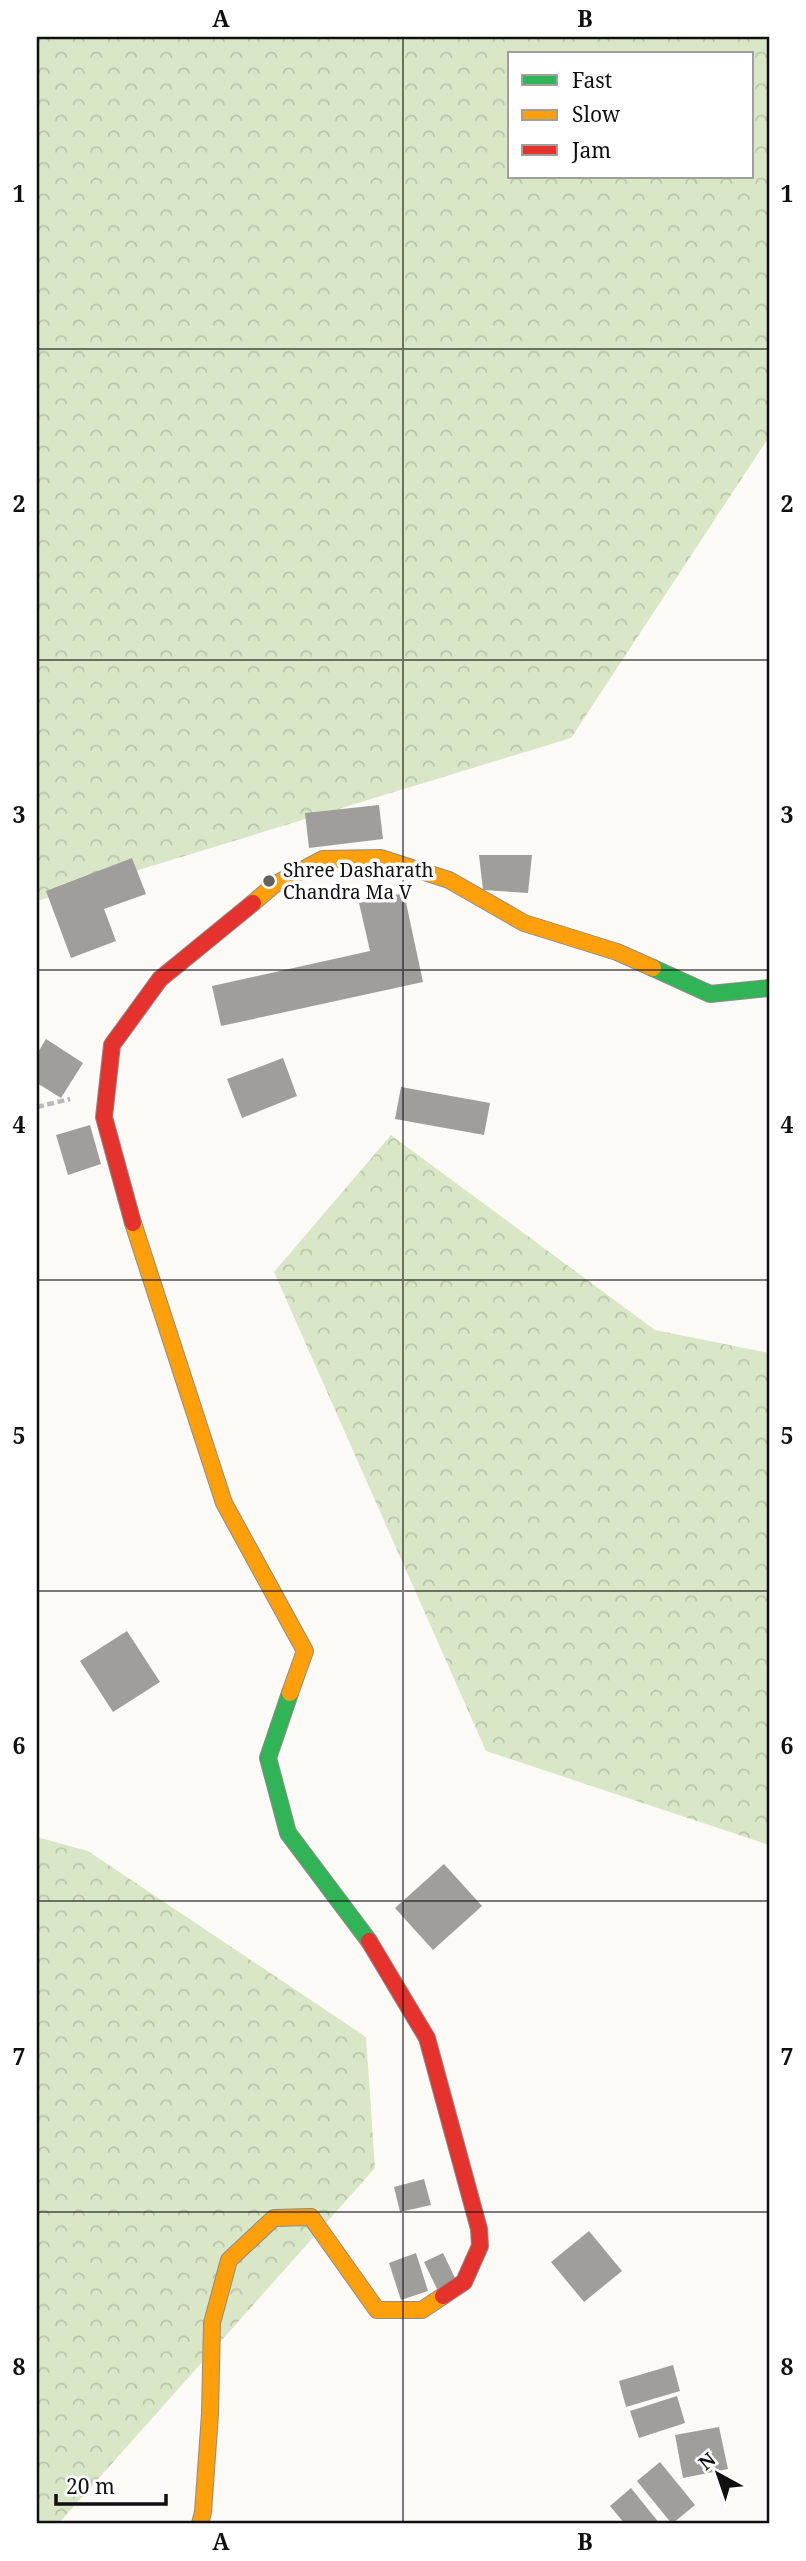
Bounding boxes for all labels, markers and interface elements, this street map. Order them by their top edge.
text: A [212,2,230,34]
text: B [577,2,593,34]
legend [508,52,754,178]
text: Fast [572,66,612,94]
text: Slow [572,100,621,128]
text: Jam [571,136,611,164]
text: 1 [13,177,26,209]
text: 1 [781,177,794,209]
text: 2 [13,487,26,519]
text: 2 [781,487,794,519]
text: 3 [13,798,26,830]
text: 3 [781,798,794,830]
place label: Shree Dasharath Chandra Ma V [283,857,433,905]
marker: Shree Dasharath Chandra Ma V [261,873,277,889]
text: 4 [13,1108,26,1140]
text: 4 [781,1108,794,1140]
text: 5 [13,1419,26,1451]
text: 5 [781,1419,794,1451]
text: 6 [13,1729,26,1761]
text: 6 [781,1729,794,1761]
text: 7 [13,2040,26,2072]
text: 7 [781,2040,794,2072]
text: 8 [13,2350,26,2382]
text: 8 [781,2350,794,2382]
north arrow [684,2438,754,2508]
text: N [693,2446,721,2476]
scale bar [56,2463,166,2507]
text: 20 m [66,2472,115,2500]
text: A [212,2525,230,2557]
text: B [577,2525,593,2557]

